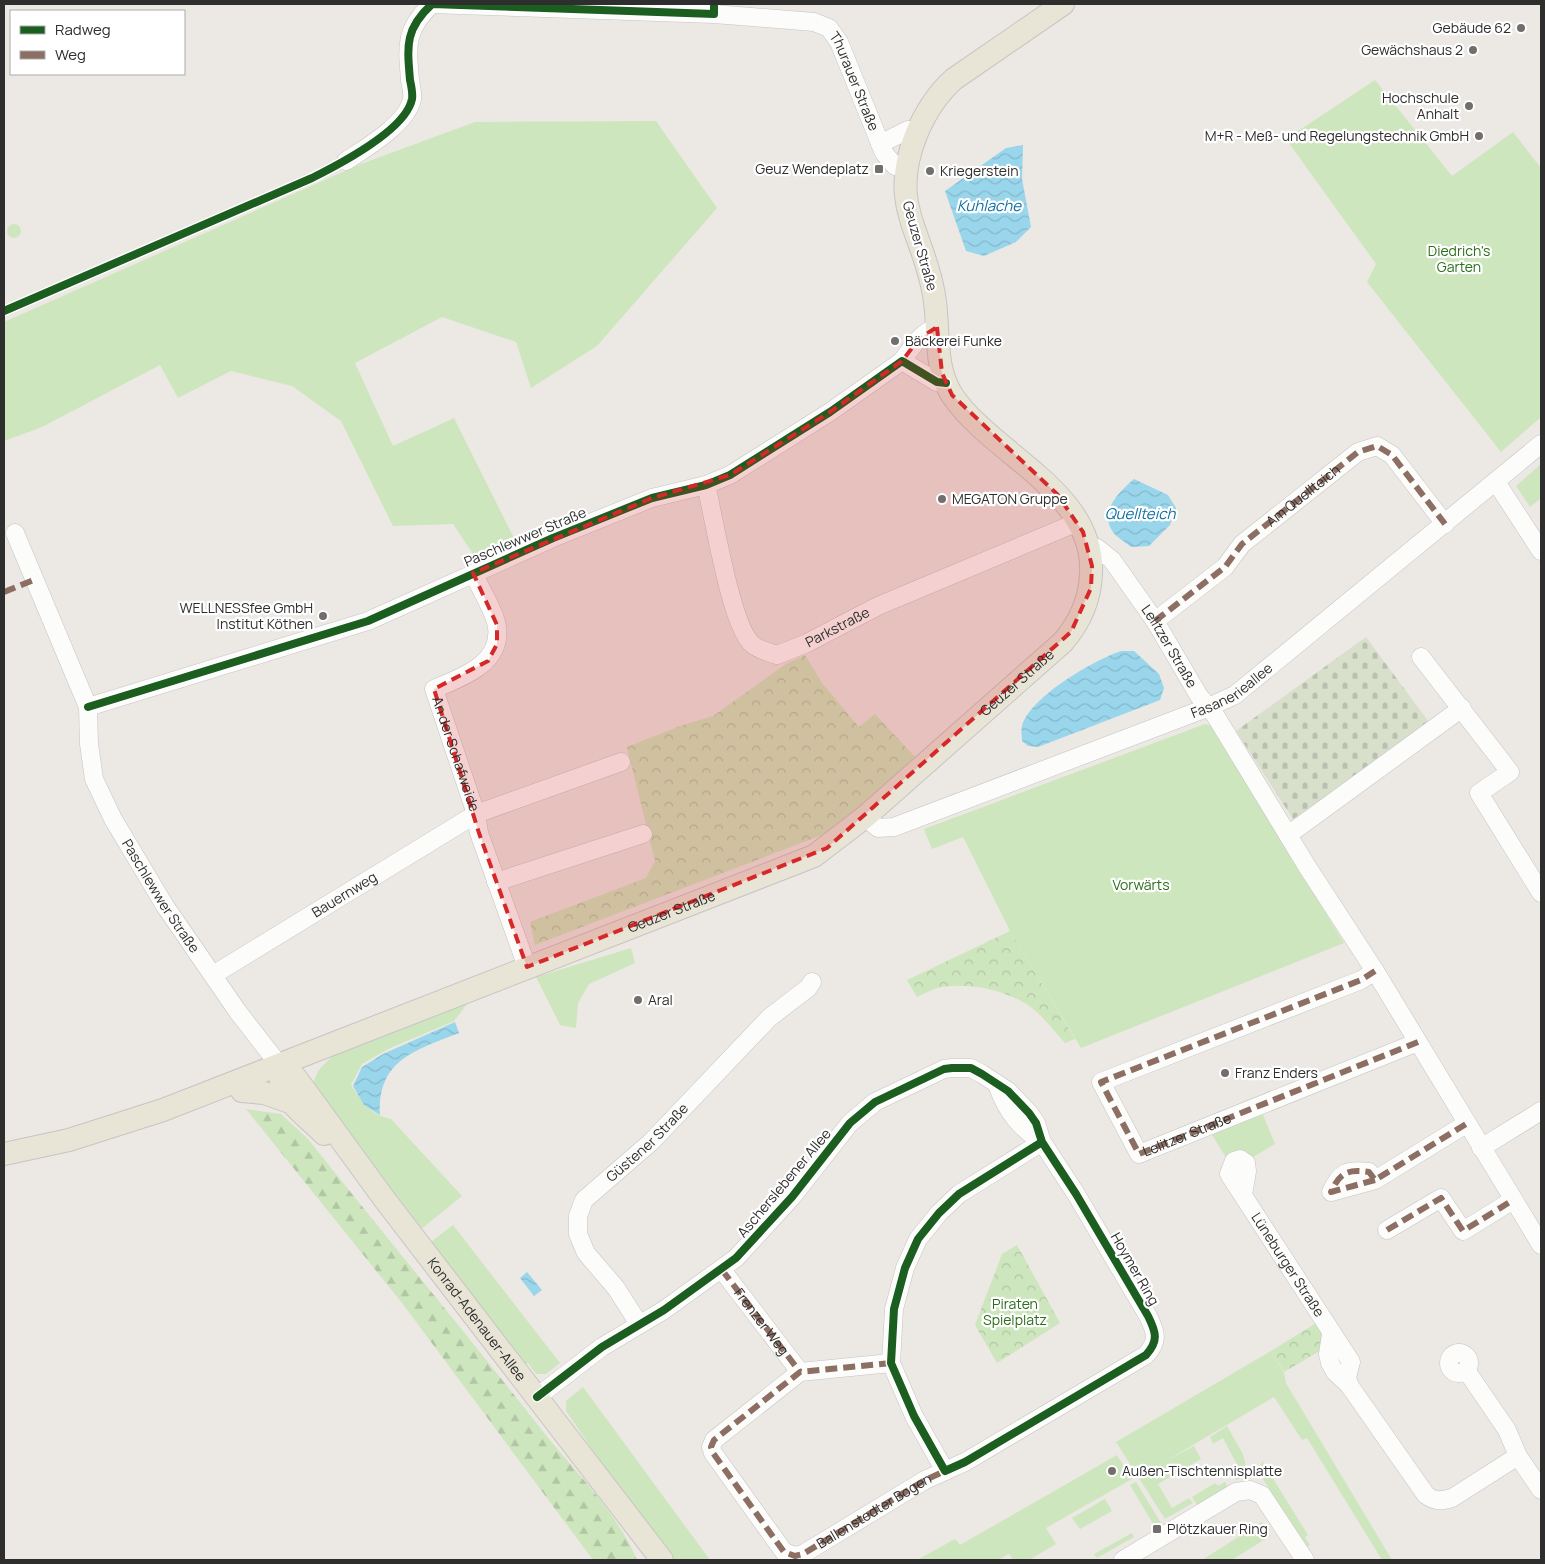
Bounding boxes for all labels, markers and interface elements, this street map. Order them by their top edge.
legend [10,10,185,75]
place label: Gebäude 62 [1433,18,1511,37]
text: Radweg [55,19,111,40]
marker: Gebäude 62 [1515,22,1527,34]
street label: Thurauer Straße [826,28,884,133]
place label: Gewächshaus 2 [1361,40,1463,59]
text: Weg [55,44,86,65]
marker: Gewächshaus 2 [1467,44,1479,56]
place label: Hochschule Anhalt [1382,88,1459,123]
marker: Hochschule Anhalt [1463,100,1475,112]
place label: M+R - Meß- und Regelungstechnik GmbH [1205,126,1469,145]
marker: M+R - Meß- und Regelungstechnik GmbH [1473,130,1485,142]
place label: Geuz Wendeplatz [755,159,869,178]
place label: Kriegerstein [940,161,1019,180]
marker: Geuz Wendeplatz [873,163,885,175]
marker: Kriegerstein [924,165,936,177]
water label: Kuhlache [957,195,1022,216]
street label: Geuzer Straße [899,199,942,293]
park label: Diedrich's Garten [1428,241,1490,276]
place label: Bäckerei Funke [905,331,1002,350]
marker: Bäckerei Funke [889,335,901,347]
street label: Am Quellteich [1262,460,1344,530]
place label: MEGATON Gruppe [952,489,1068,508]
marker: MEGATON Gruppe [936,493,948,505]
street label: Paschlewwer Straße [461,502,589,571]
water label: Quellteich [1105,503,1176,524]
place label: WELLNESSfee GmbH Institut Köthen [180,598,313,633]
street label: Lelitzer Straße [1137,601,1202,691]
street label: Parkstraße [802,602,873,651]
marker: WELLNESSfee GmbH Institut Köthen [317,610,329,622]
street label: Geuzer Straße [976,644,1058,720]
street label: Fasanerieallee [1188,658,1276,722]
street label: An der Schafweide [428,694,484,814]
street label: Paschlewwer Straße [118,835,204,956]
street label: Bauernweg [308,867,380,921]
park label: Vorwärts [1112,875,1170,894]
street label: Geuzer Straße [625,885,718,937]
place label: Aral [648,990,673,1009]
marker: Aral [632,994,644,1006]
place label: Franz Enders [1235,1063,1318,1082]
marker: Franz Enders [1219,1067,1231,1079]
street label: Güstener Straße [602,1099,692,1186]
street label: Lelitzer Straße [1140,1108,1234,1161]
street label: Ascherslebener Allee [733,1124,835,1241]
street label: Lüneburger Straße [1247,1208,1329,1320]
street label: Hoymer Ring [1107,1229,1164,1309]
street label: Konrad-Adenauer-Allee [424,1253,531,1385]
street label: Frenzer Weg [730,1284,794,1359]
park label: Piraten Spielplatz [983,1294,1047,1329]
place label: Außen-Tischtennisplatte [1122,1461,1282,1480]
marker: Außen-Tischtennisplatte [1106,1465,1118,1477]
street label: Ballenstedter Bogen [813,1468,934,1553]
place label: Plötzkauer Ring [1167,1519,1268,1538]
marker: Plötzkauer Ring [1151,1523,1163,1535]

